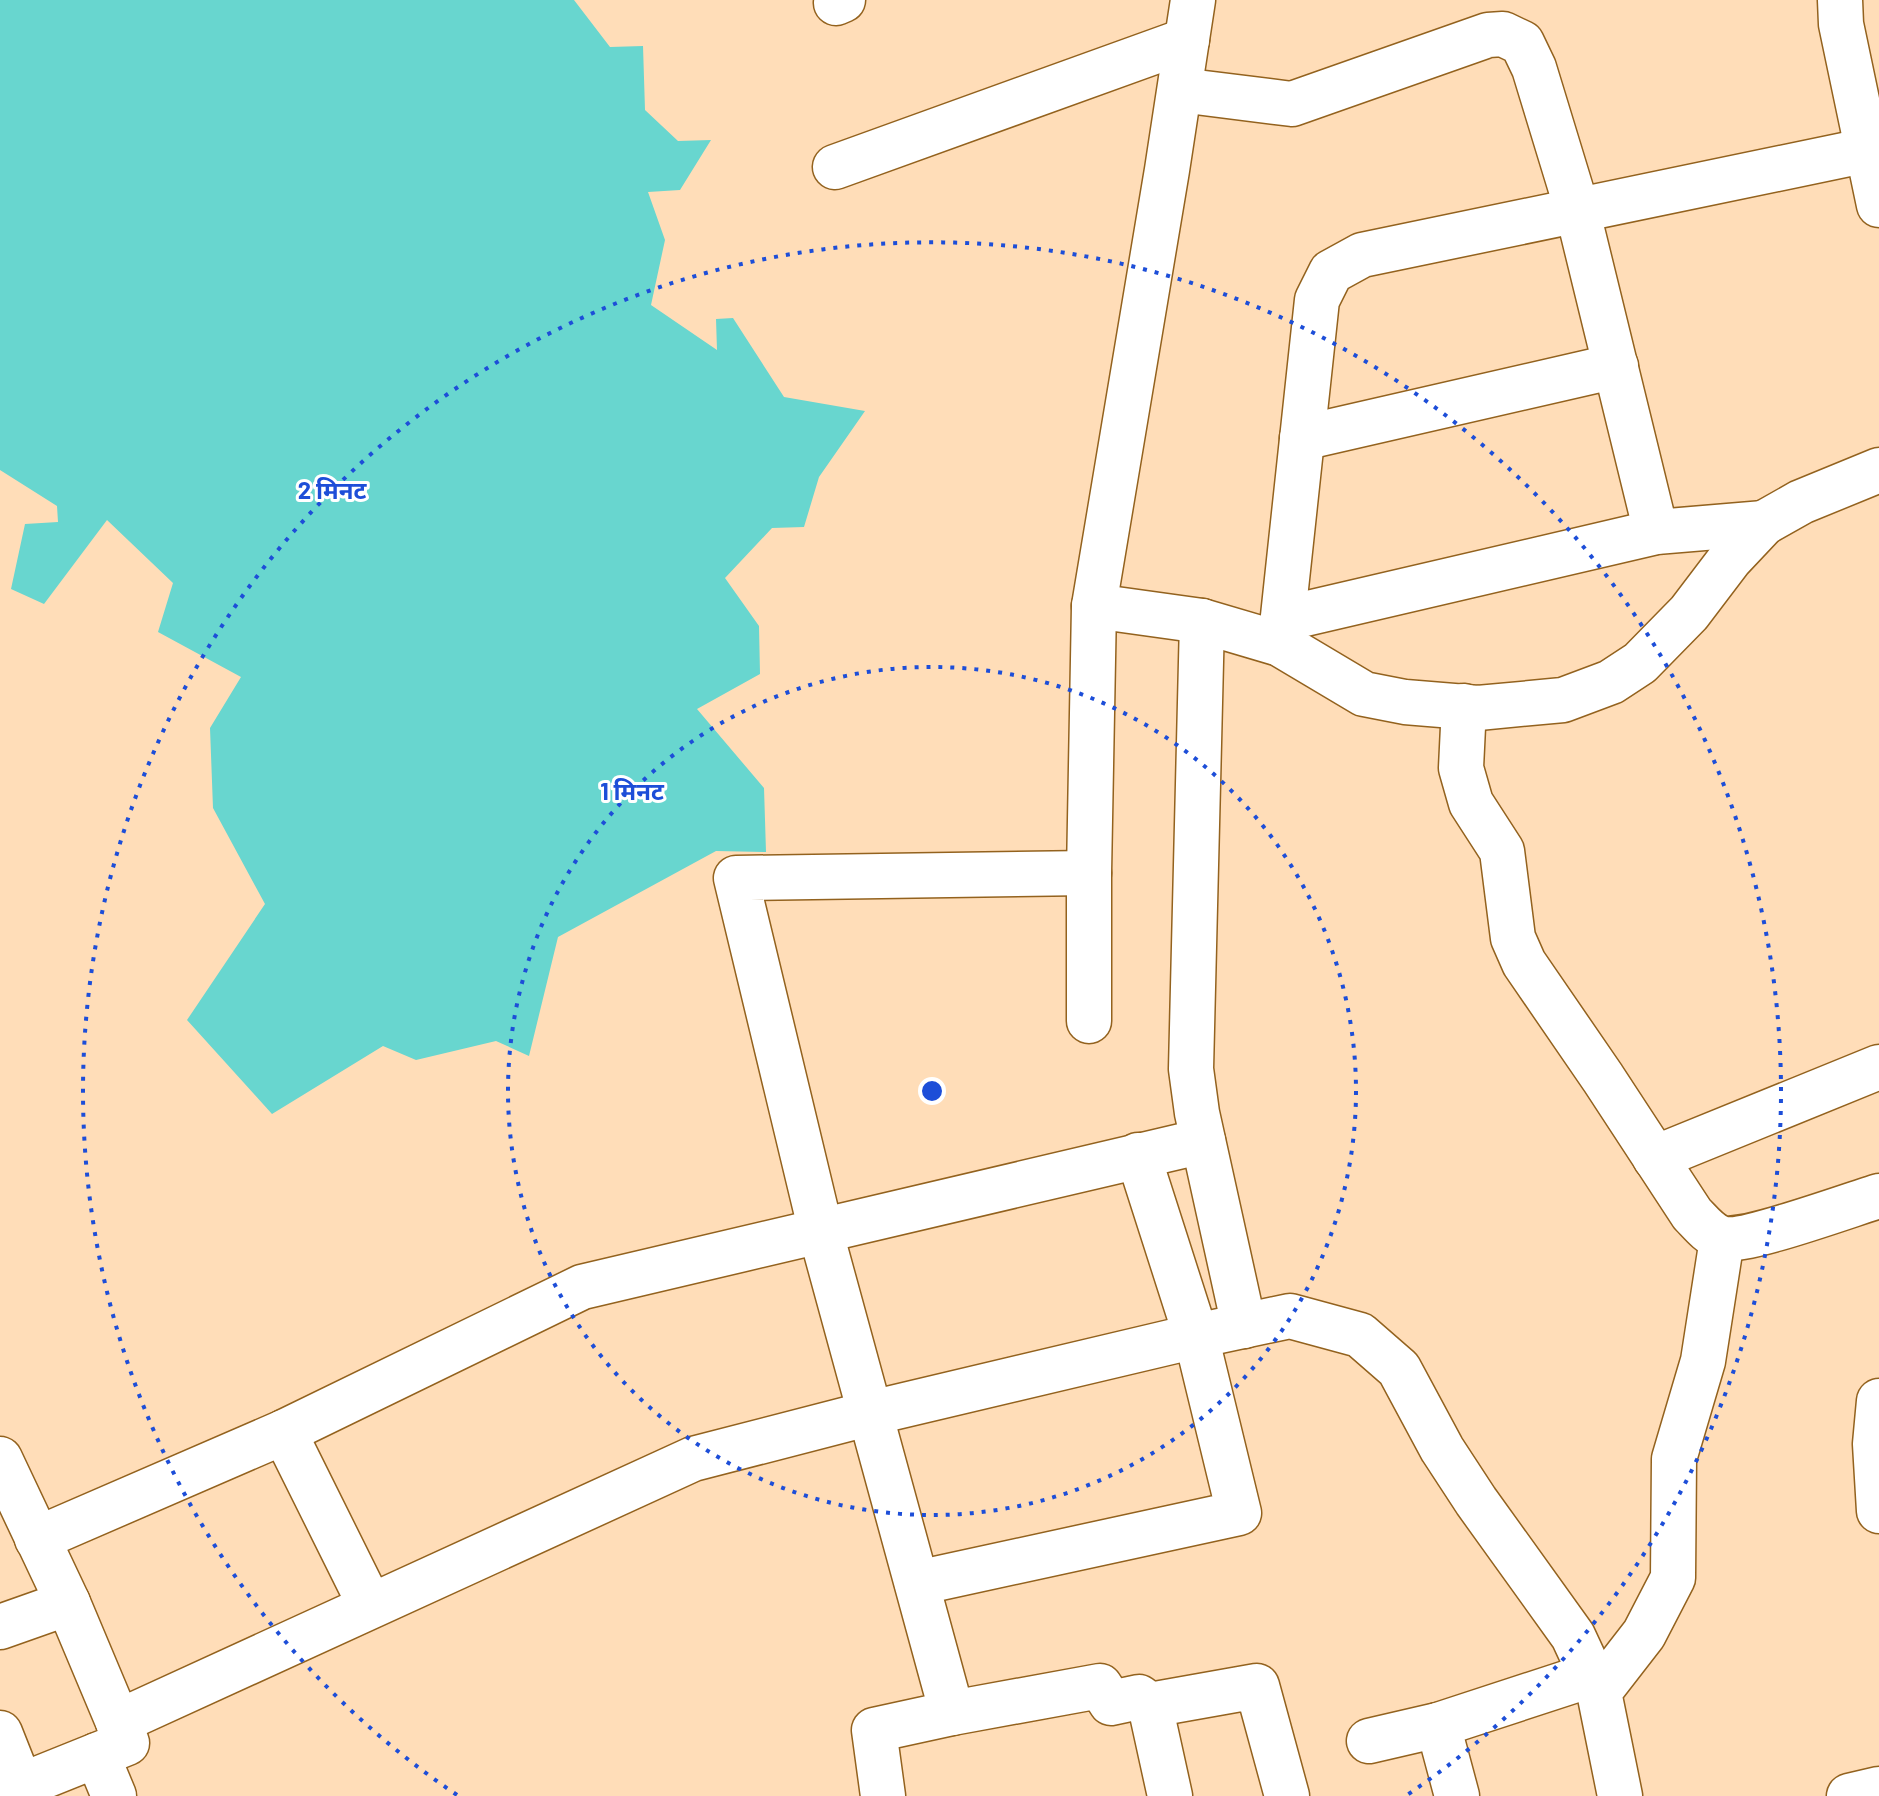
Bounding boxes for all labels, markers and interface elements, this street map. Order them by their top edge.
text: 2 मिनट [298,475,367,504]
text: 1 मिनट [600,776,665,805]
centre of rings [918,1077,946,1105]

